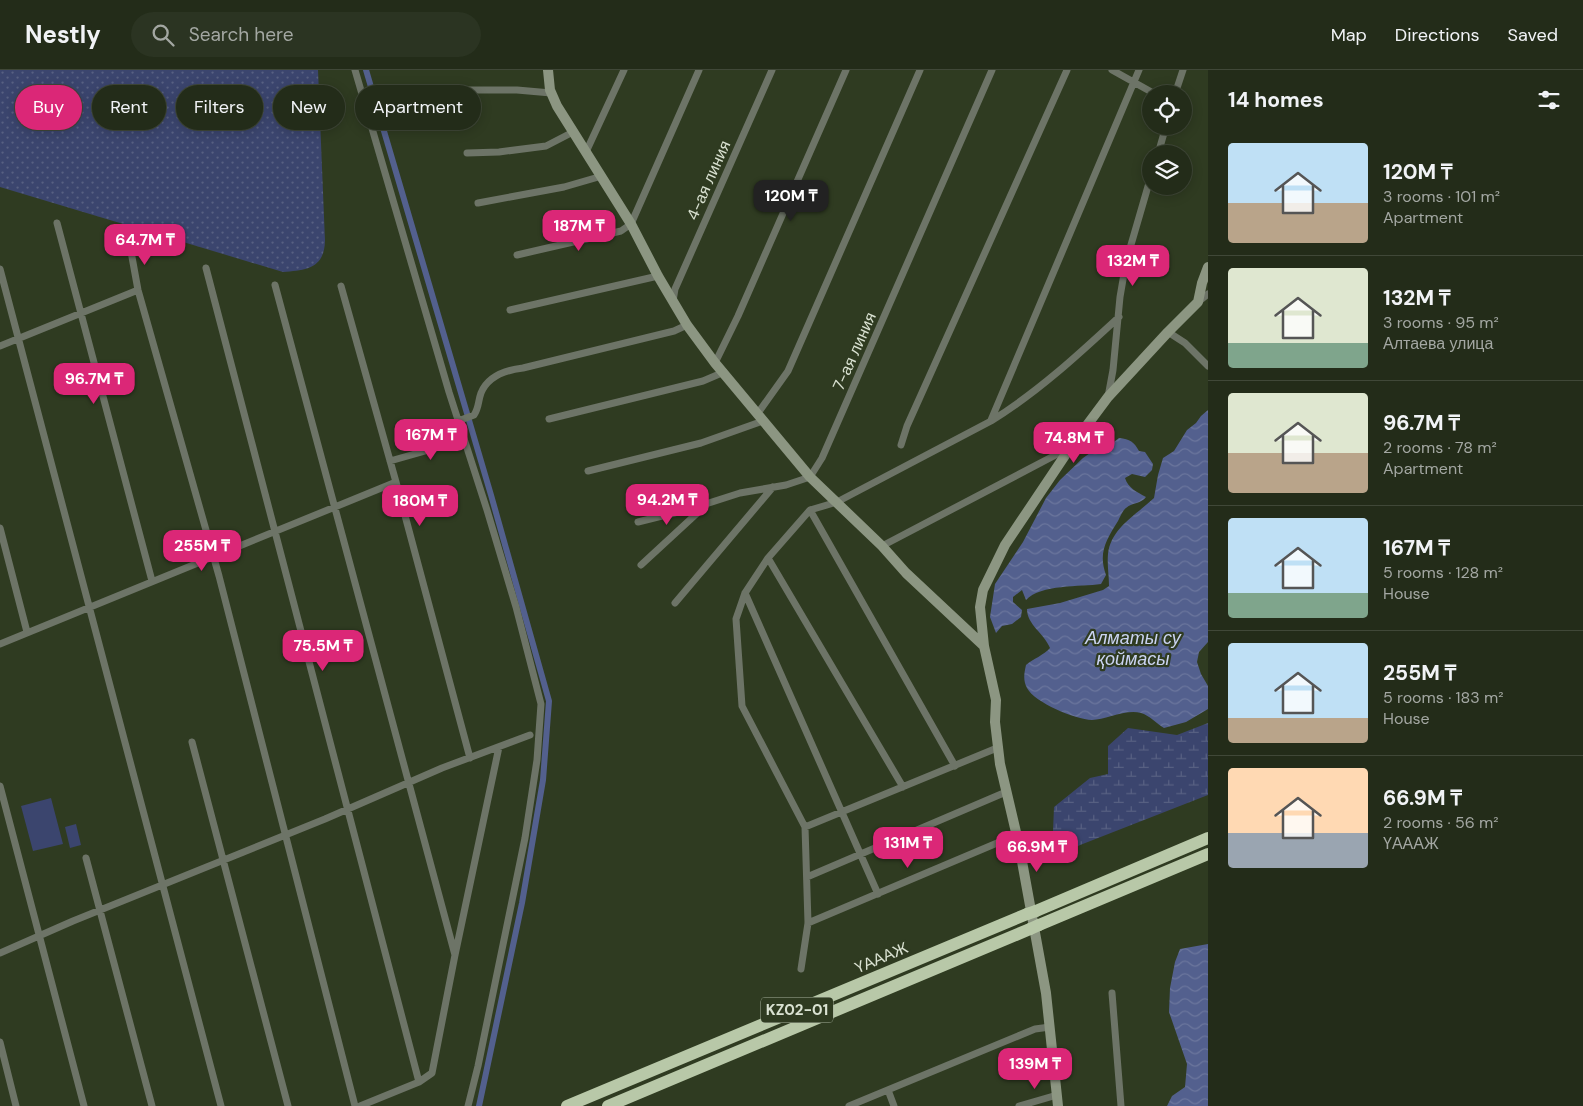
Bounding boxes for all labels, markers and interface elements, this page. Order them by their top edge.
search box [131,12,481,57]
text: Nestly [25,19,101,50]
icon: search [149,21,177,49]
text: Search here [189,22,294,47]
text: Map [1331,23,1367,47]
text: Directions [1395,23,1480,47]
text: Saved [1508,23,1558,47]
chip: Buy [15,85,82,130]
chip: Rent [92,85,166,130]
chip: Filters [176,85,263,130]
chip: New [273,85,345,130]
chip: Apartment [355,85,481,130]
map controls [1142,85,1192,195]
button: locate [1142,85,1192,135]
text: 14 homes [1228,86,1324,114]
icon: filters [1535,86,1563,114]
street label: 4-ая линия [682,137,735,223]
button: layers [1142,145,1192,195]
text: 120M ₸ [1383,158,1452,186]
icon: home [1268,163,1328,223]
pin: 120M ₸ [750,180,832,222]
text: 120M ₸ [765,185,817,206]
text: 3 rooms · 101 m² [1383,186,1500,207]
text: Apartment [1383,207,1463,228]
pin: 187M ₸ [538,210,620,252]
text: 187M ₸ [553,215,605,236]
pin: 64.7M ₸ [99,224,191,266]
text: 64.7M ₸ [115,229,175,250]
pin: 132M ₸ [1092,244,1174,287]
text: 132M ₸ [1107,250,1159,271]
text: 132M ₸ [1383,284,1450,312]
icon: home [1268,288,1328,348]
street label: 7-ая линия [828,309,881,393]
text: 3 rooms · 95 m² [1383,312,1499,333]
text: Алтаева улица [1383,333,1493,354]
pin: 96.7M ₸ [48,362,140,405]
text: 96.7M ₸ [65,368,123,389]
text: 96.7M ₸ [1383,409,1460,437]
icon: home [1268,413,1328,473]
pin: 167M ₸ [390,418,472,461]
pin: 74.8M ₸ [1028,422,1120,464]
text: 167M ₸ [405,424,457,445]
text: 74.8M ₸ [1045,427,1103,448]
text: 2 rooms · 78 m² [1383,437,1497,458]
text: Apartment [1383,458,1463,479]
pin: 180M ₸ [379,484,461,527]
pin: 94.2M ₸ [621,484,713,526]
text: 94.2M ₸ [637,489,697,510]
text: 180M ₸ [393,490,447,511]
pin: 255M ₸ [161,530,243,572]
text: 167M ₸ [1383,534,1450,562]
text: 255M ₸ [174,535,230,556]
icon: home [1268,538,1328,598]
text: 5 rooms · 128 m² [1383,562,1503,583]
text: House [1383,583,1430,604]
water label: Алматы су қоймасы [1084,626,1182,671]
pin: 75.5M ₸ [277,630,369,672]
text: 75.5M ₸ [294,635,352,656]
text: 255M ₸ [1383,659,1456,687]
icon: home [1268,663,1328,723]
text: 5 rooms · 183 m² [1383,687,1504,708]
text: House [1383,708,1430,729]
text: 66.9M ₸ [1383,784,1462,812]
icon: home [1268,788,1328,848]
text: 2 rooms · 56 m² [1383,812,1499,833]
pin: 131M ₸ [867,826,949,869]
pin: 66.9M ₸ [991,830,1083,873]
text: 131M ₸ [884,832,932,853]
text: ҮАААЖ [1383,833,1439,854]
text: 66.9M ₸ [1007,836,1067,857]
street label: ҮАААЖ [851,937,911,978]
road number: KZ02-01 [761,998,833,1022]
pin: 139M ₸ [994,1048,1076,1090]
text: 139M ₸ [1009,1053,1061,1074]

